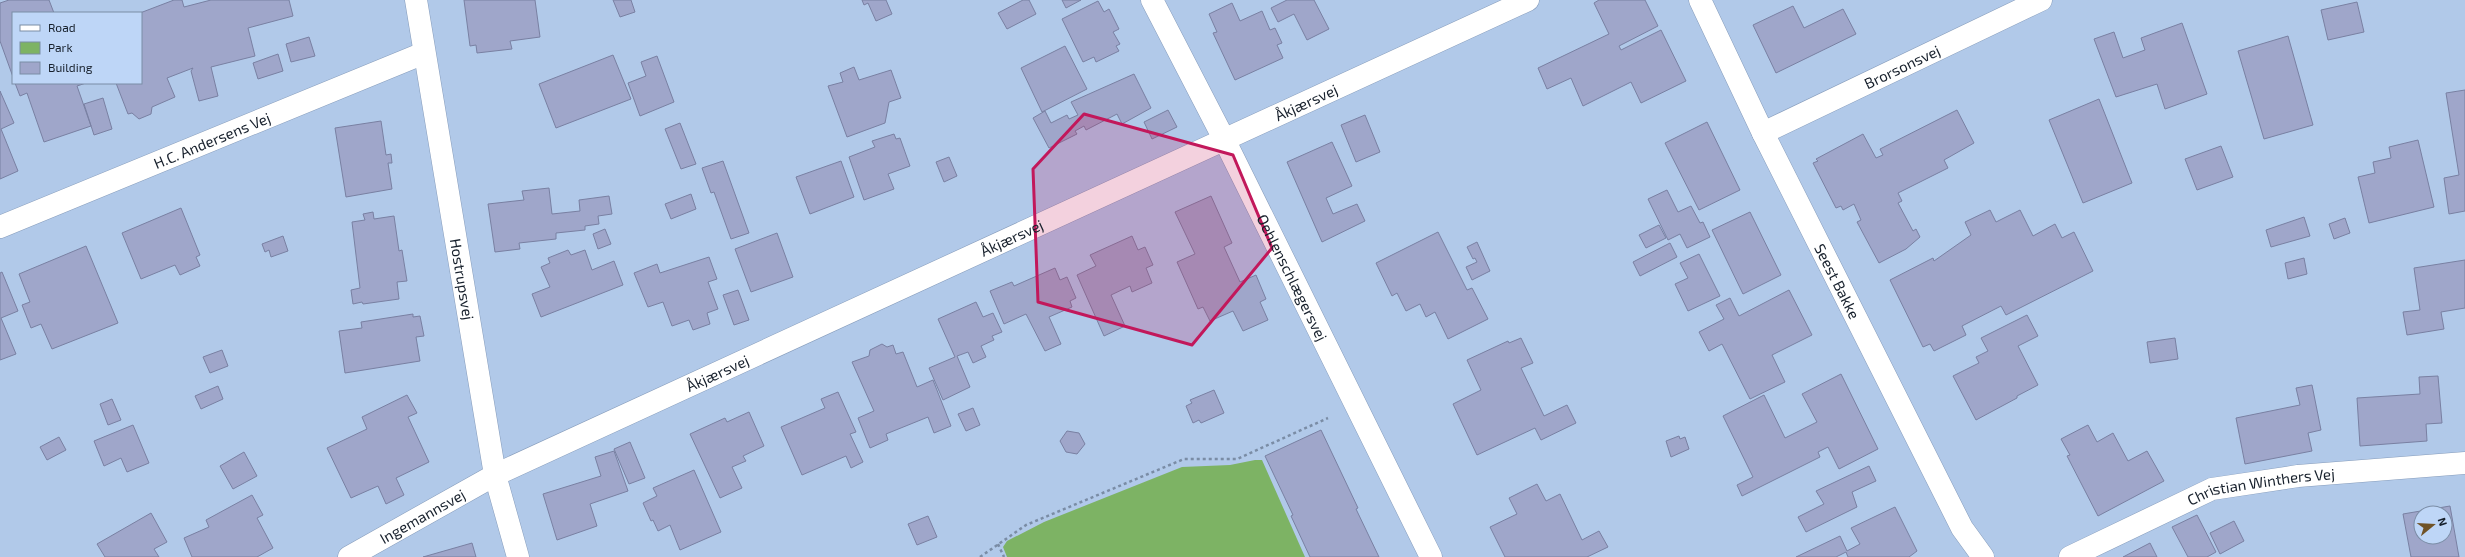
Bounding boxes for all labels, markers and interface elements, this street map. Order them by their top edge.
legend [12,12,142,84]
text: Road [48,20,76,34]
text: Park [48,40,73,54]
street label: Brorsonsvej [1861,41,1943,92]
text: Building [48,60,93,74]
street label: Åkjærsvej [1272,80,1341,124]
street label: H.C. Andersens Vej [151,108,273,172]
street label: Oehlenschlægersvej [1254,211,1331,344]
street label: Åkjærsvej [977,215,1046,260]
street label: Hostrupsvej [447,237,478,321]
street label: Seest Bakke [1811,240,1864,322]
street label: Åkjærsvej [683,351,752,395]
street label: Christian Winthers Vej [2184,464,2335,509]
street label: Ingemannsvej [376,485,469,547]
north arrow [2413,505,2453,545]
text: N [2436,516,2450,528]

